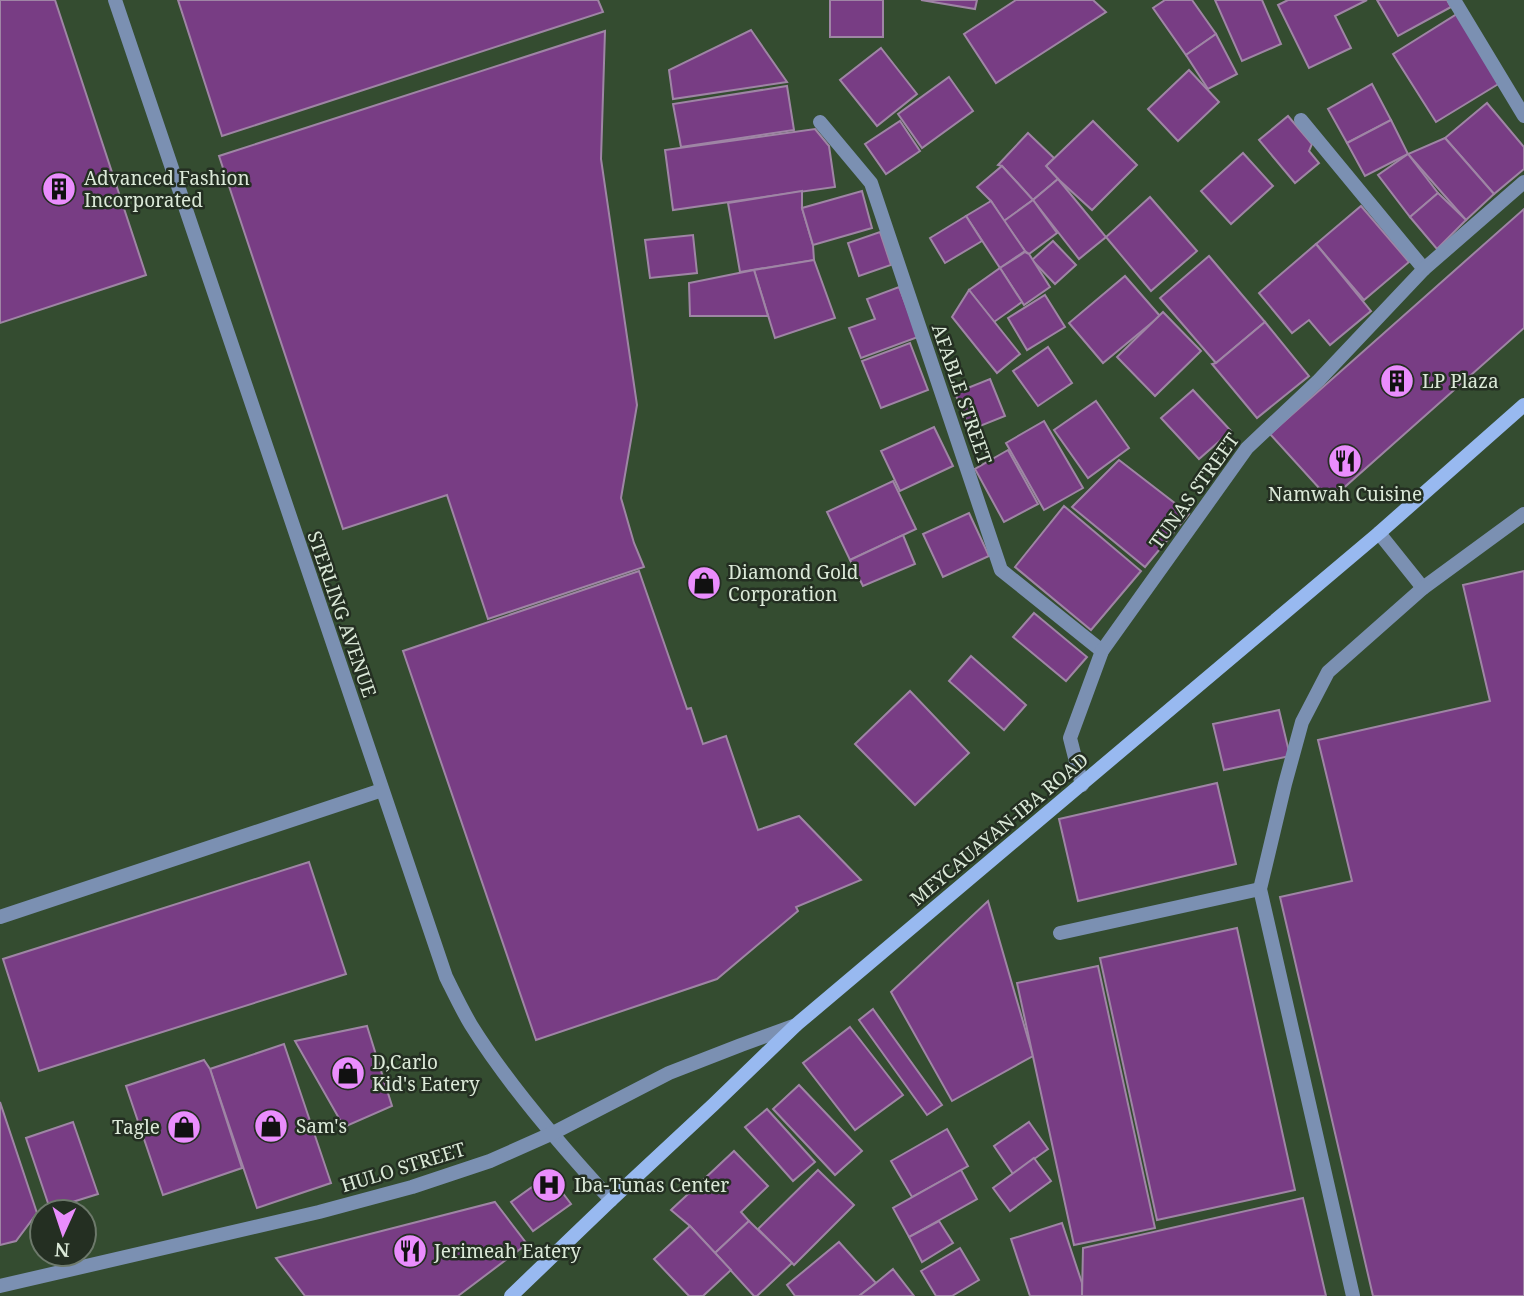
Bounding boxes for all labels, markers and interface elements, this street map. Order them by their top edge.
place label: Advanced Fashion Incorporated [84,165,250,213]
building icon: Advanced Fashion Incorporated [40,170,78,208]
street label: AFABLE STREET [926,320,998,468]
building icon: LP Plaza [1378,362,1416,400]
place label: LP Plaza [1422,368,1499,394]
street label: TUNAS STREET [1143,427,1245,554]
restaurant icon: Namwah Cuisine [1326,442,1364,480]
place label: Namwah Cuisine [1268,481,1422,507]
street label: STERLING AVENUE [301,527,383,701]
place label: Diamond Gold Corporation [728,559,859,607]
shop icon: Diamond Gold Corporation [685,564,723,602]
street label: MEYCAUAYAN-IBA ROAD [904,747,1094,911]
place label: D,Carlo Kid's Eatery [372,1049,480,1097]
shop icon: D,Carlo Kid's Eatery [329,1054,367,1092]
shop icon: Sam's [252,1107,290,1145]
shop icon: Tagle [165,1108,203,1146]
place label: Sam's [296,1113,347,1139]
place label: Tagle [112,1114,160,1140]
street label: HULO STREET [338,1136,469,1198]
hospital icon: Iba-Tunas Center [530,1166,568,1204]
place label: Iba-Tunas Center [574,1172,729,1198]
north arrow [28,1198,98,1268]
restaurant icon: Jerimeah Eatery [391,1232,429,1270]
text: N [54,1237,70,1263]
place label: Jerimeah Eatery [433,1238,581,1264]

